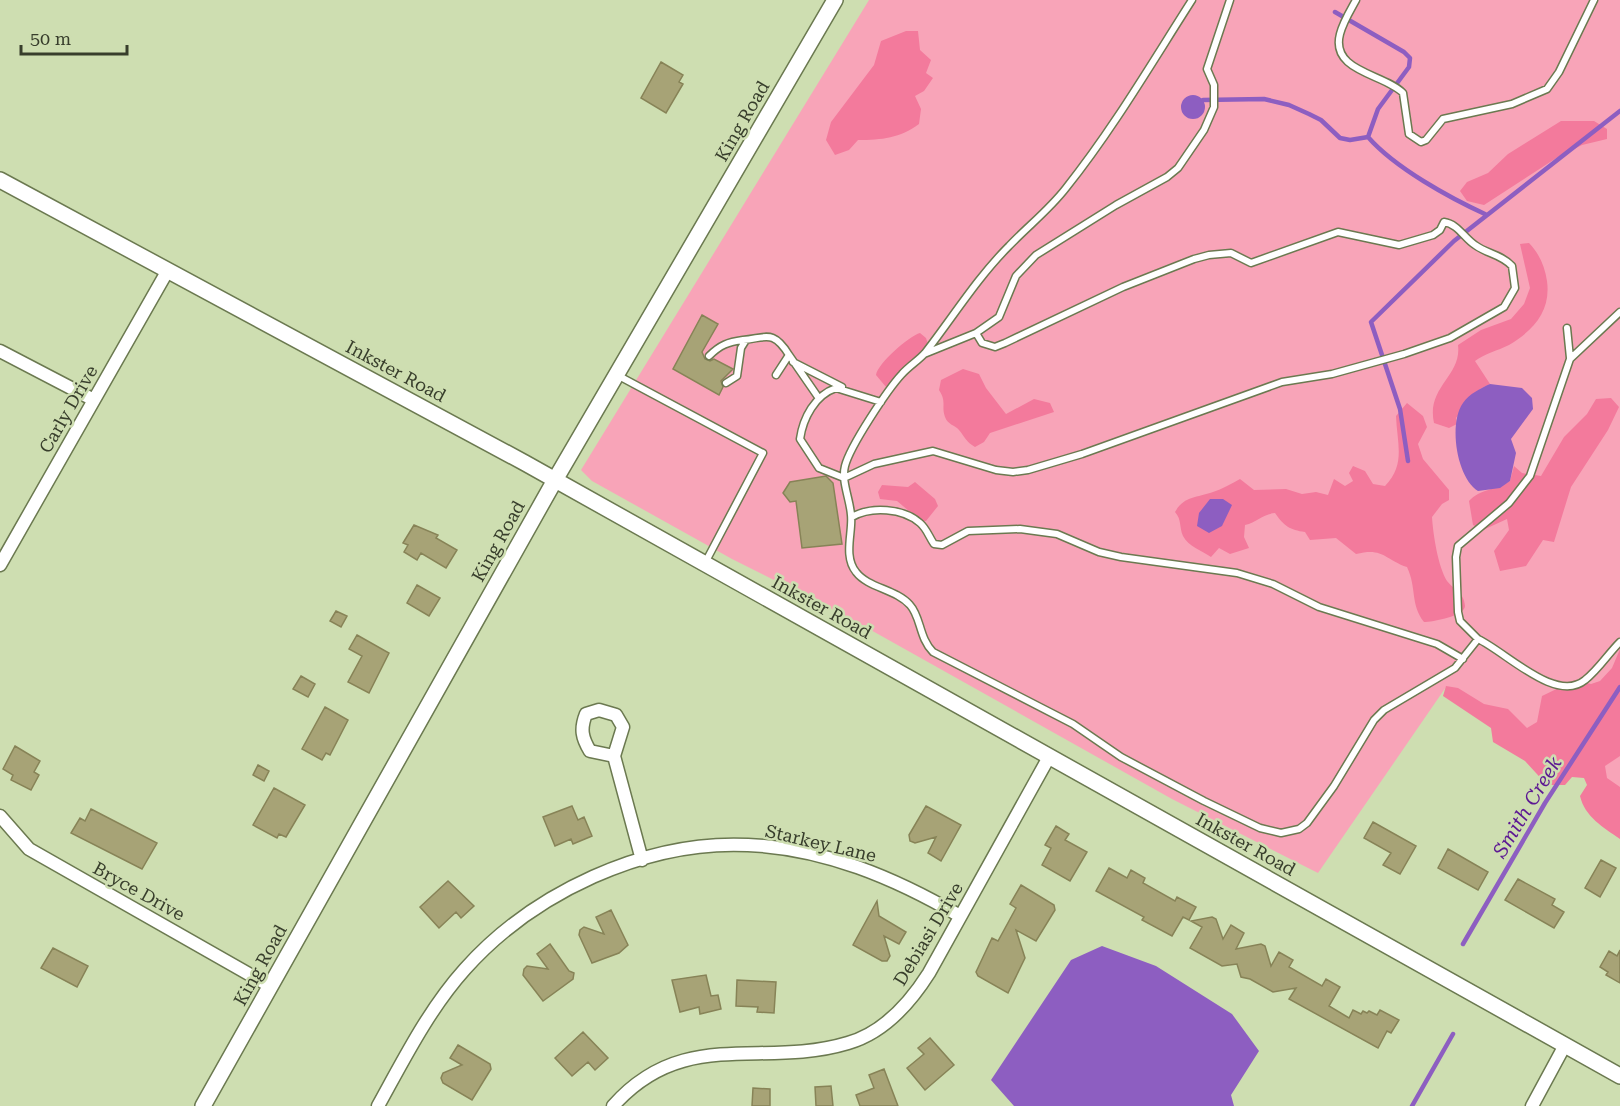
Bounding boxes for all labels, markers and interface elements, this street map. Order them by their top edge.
scale bar [21,18,128,56]
text: 50 m [30,28,71,49]
street label: King Road [711,77,774,165]
street label: Inkster Road [342,336,450,406]
street label: Carly Drive [34,361,102,457]
street label: King Road [467,496,529,585]
street label: Inkster Road [769,571,876,643]
water label: Smith Creek [1487,752,1567,863]
street label: Inkster Road [1193,808,1300,880]
street label: Starkey Lane [763,820,879,866]
street label: Bryce Drive [89,857,189,925]
street label: Debiasi Drive [889,878,967,989]
street label: King Road [229,920,291,1009]

